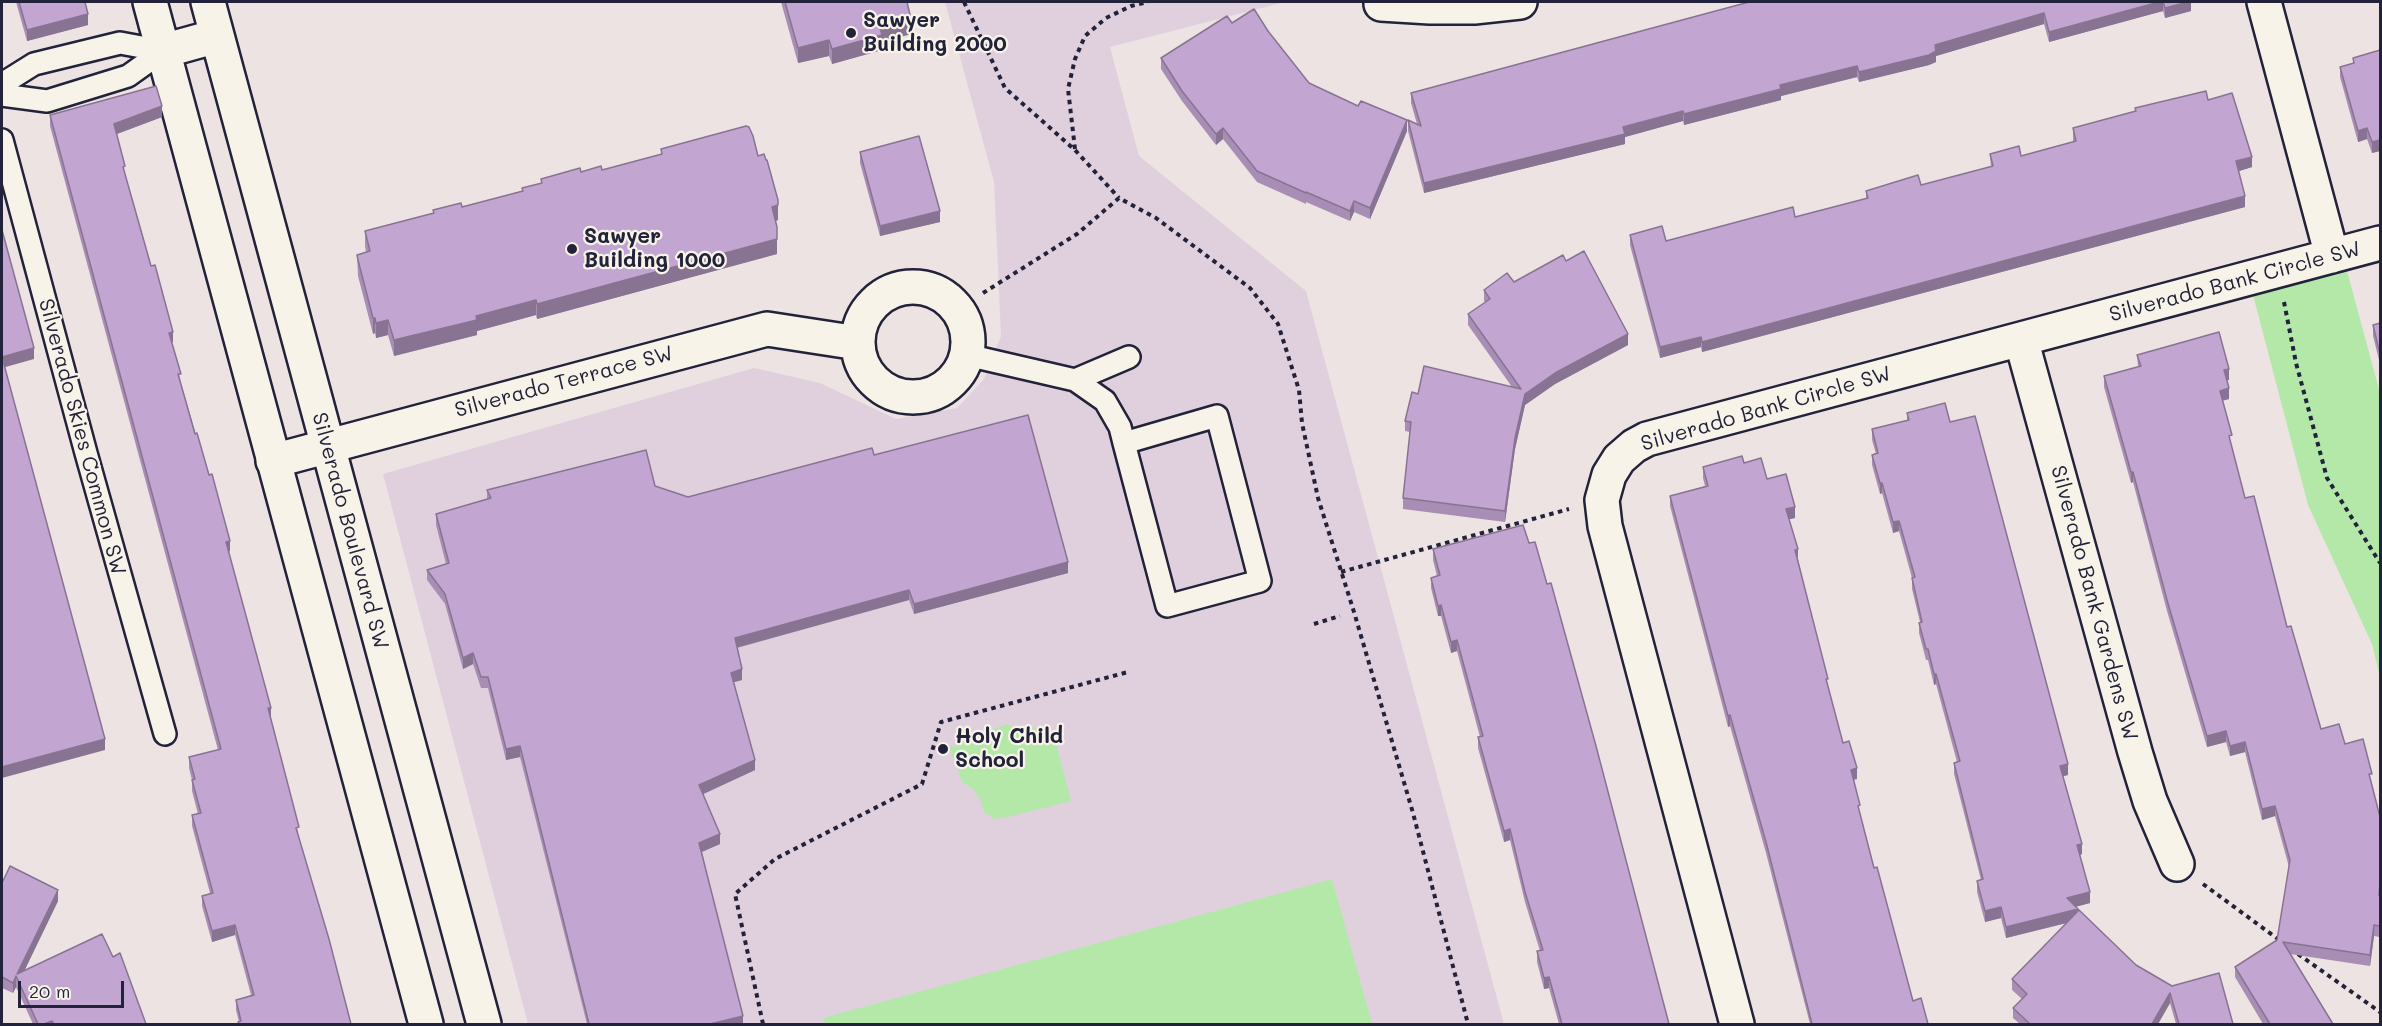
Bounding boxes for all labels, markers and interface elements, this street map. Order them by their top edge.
place label: Sawyer Building 2000 [863,8,1007,58]
marker: Sawyer Building 2000 [844,26,858,40]
place label: Sawyer Building 1000 [584,224,725,274]
street label: Silverado Bank Circle SW [2107,236,2363,328]
marker: Sawyer Building 1000 [565,242,579,256]
street label: Silverado Skies Common SW [33,296,131,578]
street label: Silverado Terrace SW [452,341,676,423]
street label: Silverado Bank Circle SW [1638,361,1894,457]
street label: Silverado Boulevard SW [306,410,394,652]
street label: Silverado Bank Gardens SW [2045,463,2143,743]
place label: Holy Child School [955,724,1063,774]
marker: Holy Child School [936,742,950,756]
scale bar [21,969,128,1007]
text: 20 m [29,979,70,1003]

